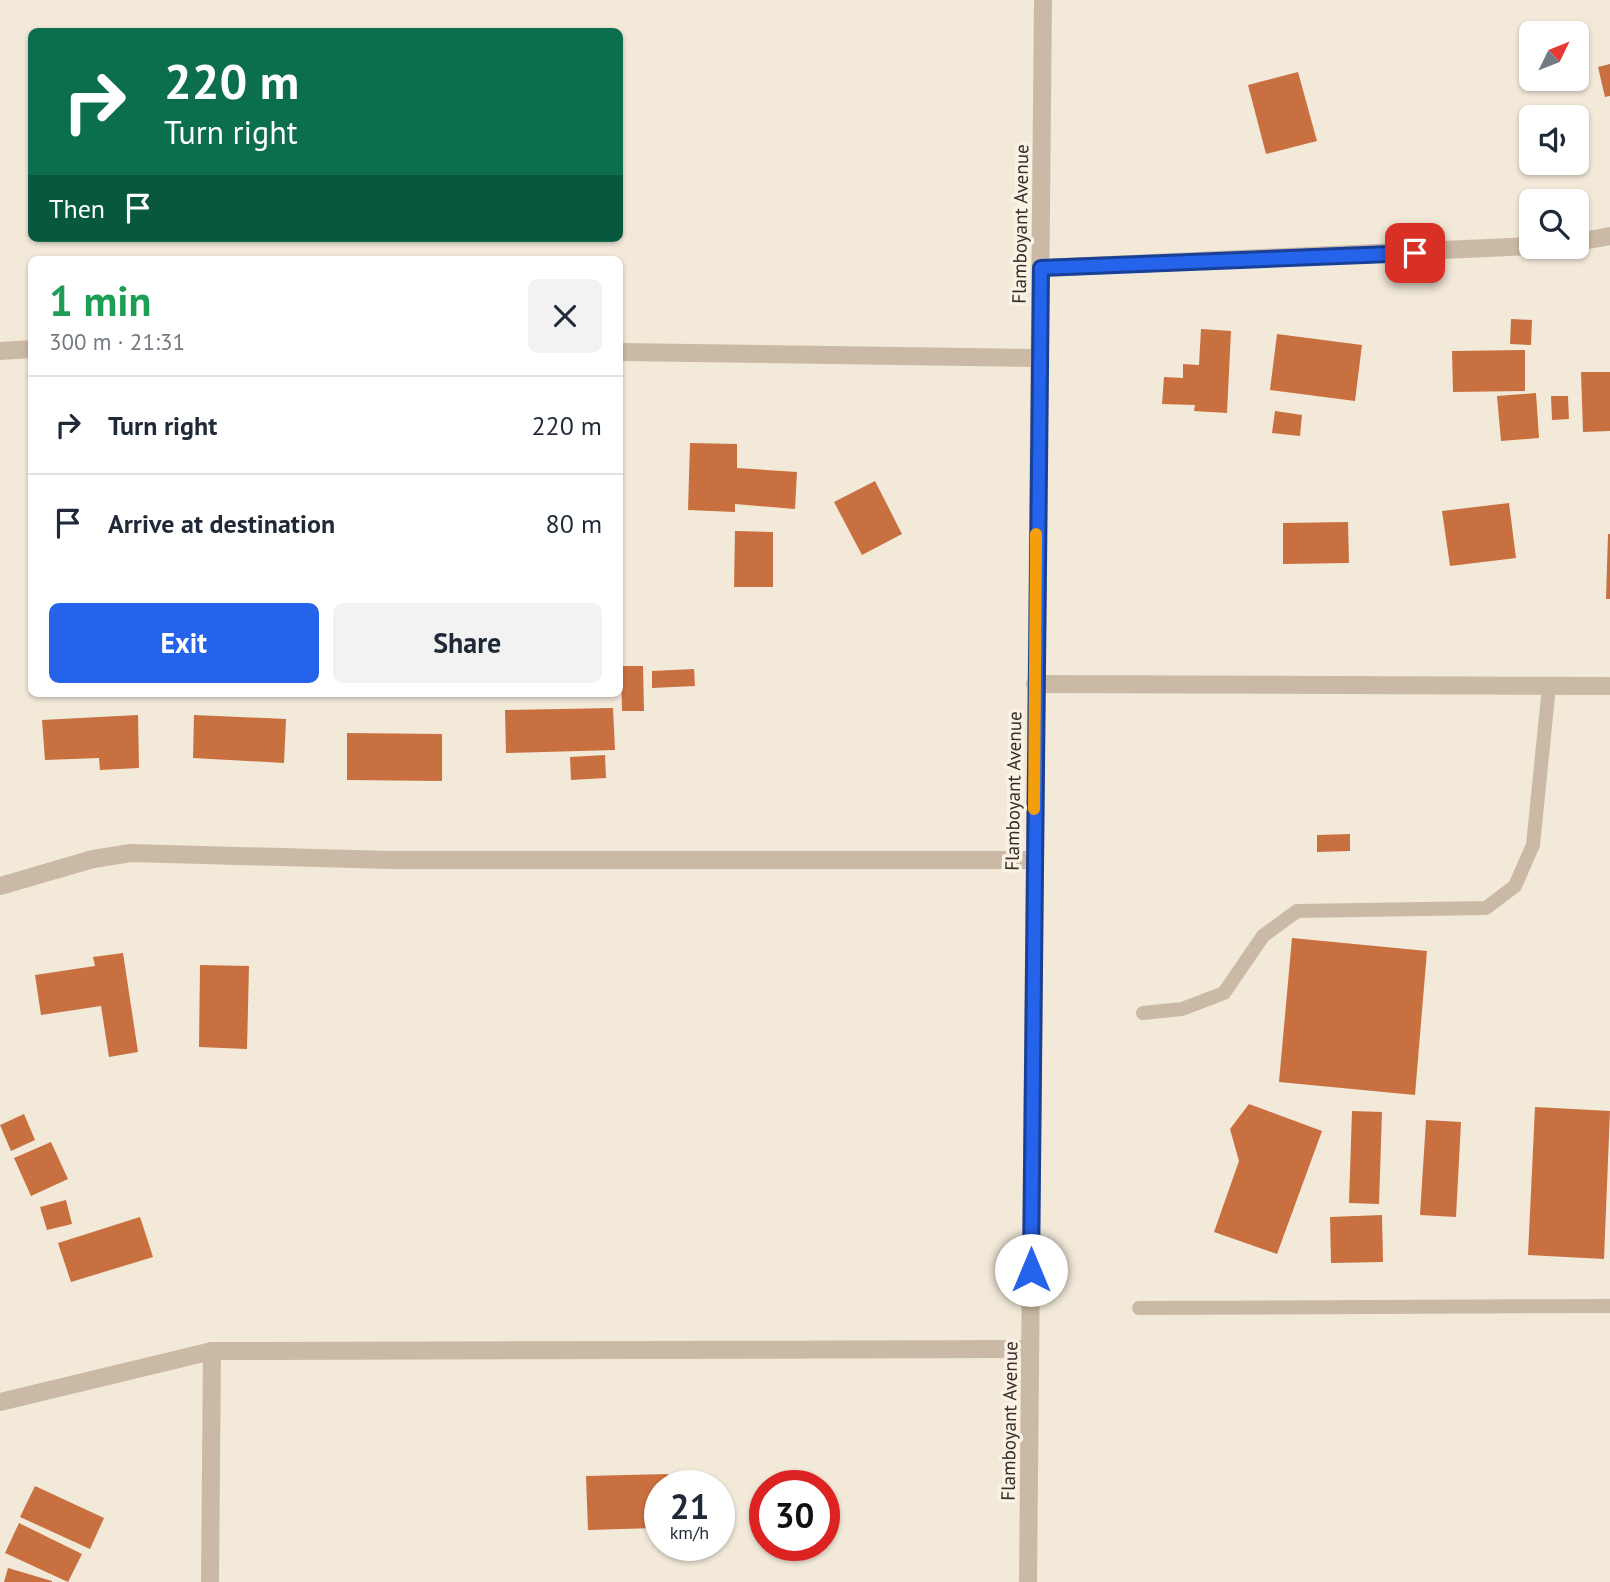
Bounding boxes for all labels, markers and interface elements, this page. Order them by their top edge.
north arrow [1519,21,1589,91]
map controls [1519,21,1589,259]
text: 220 m [164,49,299,113]
icon: right [49,56,140,147]
button: sound [1519,105,1589,175]
text: Turn right [164,111,298,153]
street label: Flamboyant Avenue [1007,144,1033,304]
icon: arrive [119,189,157,227]
button: search [1519,189,1589,259]
text: Then [49,192,105,225]
pin [1385,223,1445,283]
icon: arrive [1396,234,1434,272]
text: 1 min [49,273,151,328]
button: close [528,279,602,353]
text: 300 m · 21:31 [49,327,185,356]
icon: right [49,406,87,444]
text: Turn right [108,409,217,442]
text: 220 m [531,409,602,442]
icon: arrive [49,504,87,542]
text: Arrive at destination [108,507,335,540]
text: 80 m [546,507,602,540]
button: Exit [49,603,319,683]
button: Share [333,603,602,683]
street label: Flamboyant Avenue [1000,711,1026,871]
position arrow [994,1233,1068,1307]
street label: Flamboyant Avenue [996,1341,1022,1501]
speed limit sign: 30 [749,1470,840,1561]
text: 21 [670,1483,709,1529]
text: km/h [670,1521,709,1544]

